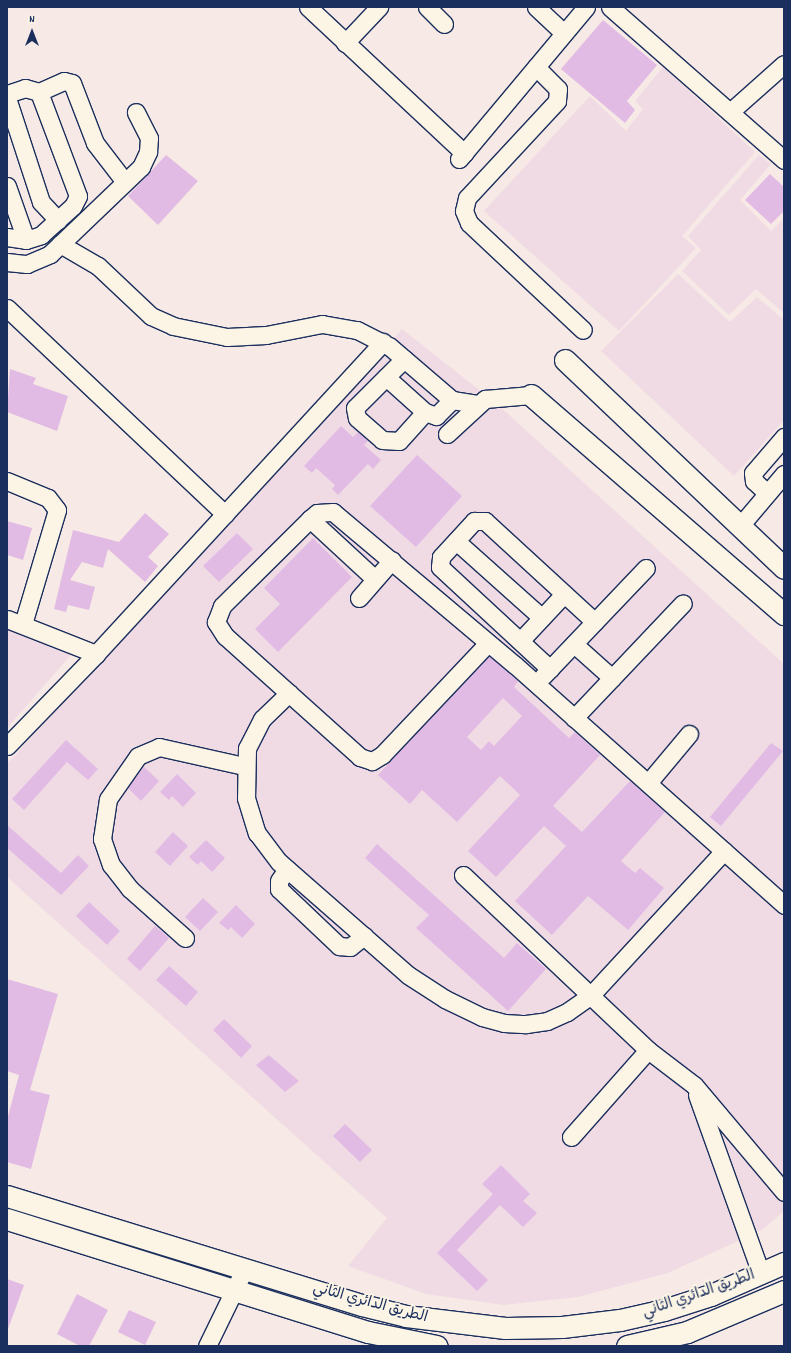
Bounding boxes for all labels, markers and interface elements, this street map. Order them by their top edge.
north arrow [12,12,52,52]
text: N [29,12,35,28]
street label: الطريق الدائري الثاني [640,1267,758,1323]
street label: الطريق الدائري الثاني [311,1280,429,1328]

